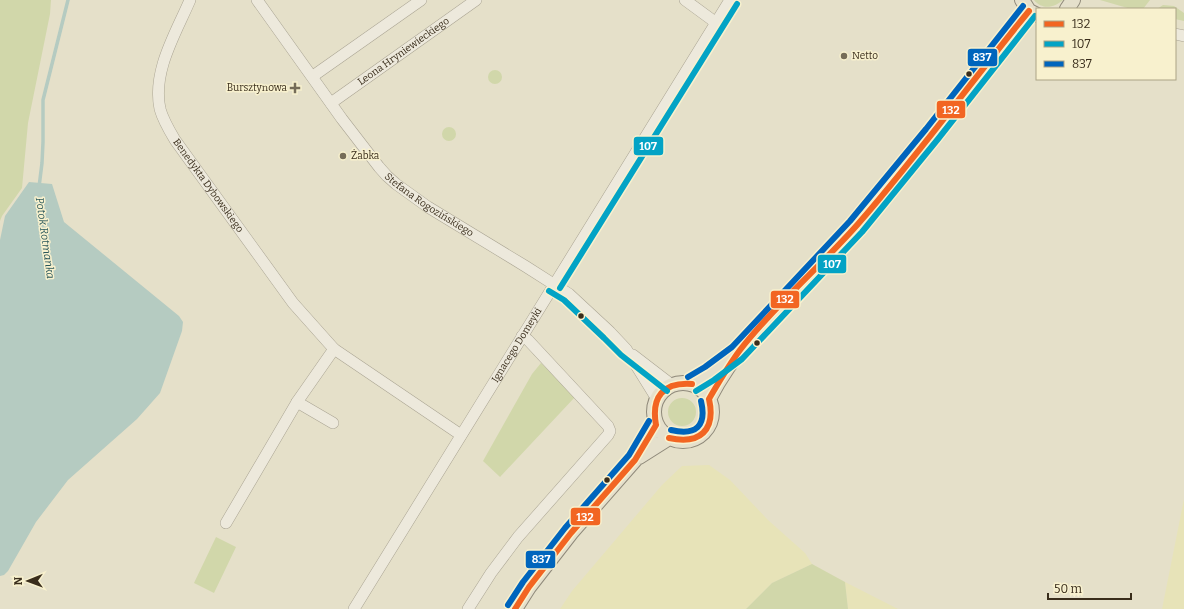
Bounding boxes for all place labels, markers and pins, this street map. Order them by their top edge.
place label: Netto [852,50,878,62]
marker: Netto [839,51,849,61]
unlabelled marker [964,69,974,79]
place label: Bursztynowa [227,82,288,94]
marker: Bursztynowa [290,83,300,93]
place label: Żabka [351,148,380,162]
marker: Żabka [338,151,348,161]
unlabelled marker [576,311,586,321]
unlabelled marker [752,338,762,348]
unlabelled marker [602,475,612,485]

